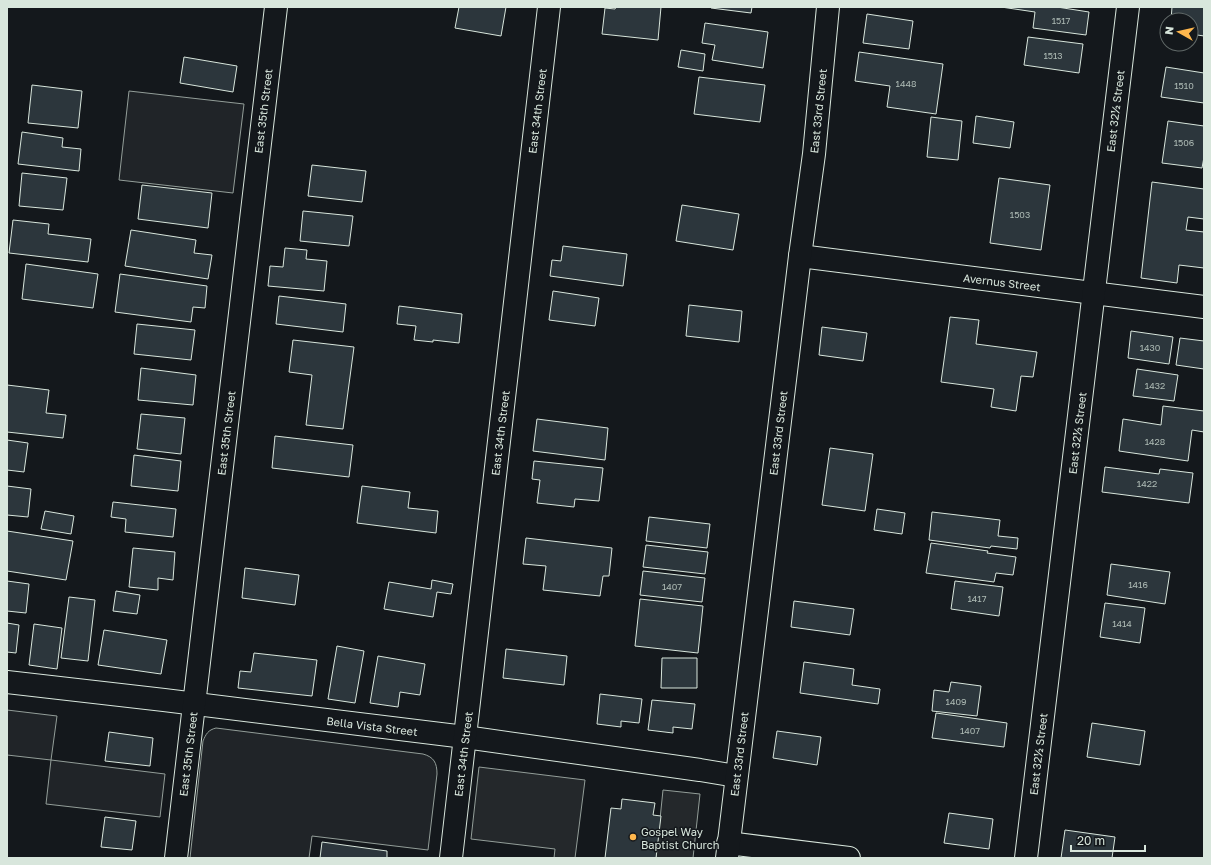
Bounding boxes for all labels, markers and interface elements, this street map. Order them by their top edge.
north arrow [1159,12,1199,52]
house number: 1517 [1052,15,1071,26]
text: N [1162,25,1176,36]
house number: 1513 [1043,50,1063,61]
street label: East 35th Street [251,68,275,154]
street label: East 34th Street [525,68,549,154]
street label: East 33rd Street [807,68,829,154]
street label: East 32½ Street [1104,69,1126,153]
house number: 1448 [896,78,916,89]
house number: 1510 [1174,80,1194,91]
house number: 1506 [1174,137,1194,148]
house number: 1503 [1010,209,1030,220]
street label: Avernus Street [963,271,1041,293]
house number: 1430 [1140,342,1161,353]
house number: 1432 [1145,380,1165,391]
street label: East 35th Street [214,390,238,476]
street label: East 34th Street [488,390,512,476]
street label: East 33rd Street [766,390,790,476]
street label: East 32½ Street [1066,391,1088,475]
house number: 1428 [1145,436,1165,447]
house number: 1422 [1137,478,1157,489]
house number: 1416 [1128,579,1148,590]
house number: 1407 [662,581,682,592]
house number: 1417 [968,593,987,604]
house number: 1414 [1112,618,1132,629]
house number: 1409 [946,696,966,707]
street label: East 35th Street [176,711,200,797]
street label: East 34th Street [451,711,475,797]
street label: East 33rd Street [727,711,751,797]
street label: East 32½ Street [1027,712,1049,796]
street label: Bella Vista Street [326,714,418,738]
house number: 1407 [960,725,980,736]
place label: Gospel Way Baptist Church [641,825,720,851]
scale bar [1071,827,1145,853]
marker: Gospel Way Baptist Church [628,832,638,842]
text: 20 m [1077,833,1105,848]

